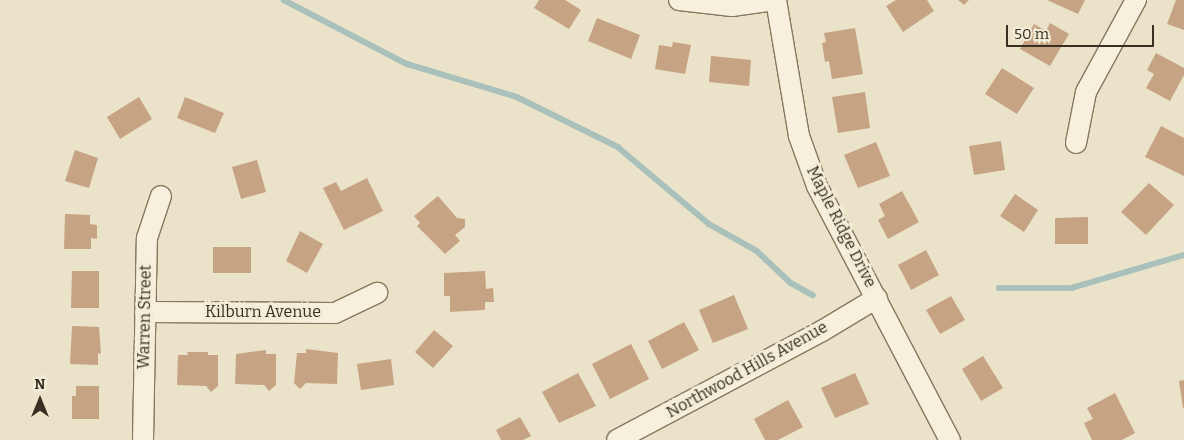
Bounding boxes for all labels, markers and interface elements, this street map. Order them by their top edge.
scale bar [1009,15,1156,47]
text: 50 m [1014,25,1049,43]
street label: Maple Ridge Drive [802,163,880,291]
street label: Warren Street [134,265,156,369]
street label: Kilburn Avenue [205,302,321,322]
street label: Northwood Hills Avenue [663,318,831,422]
north arrow [15,375,65,425]
text: N [35,376,45,393]

